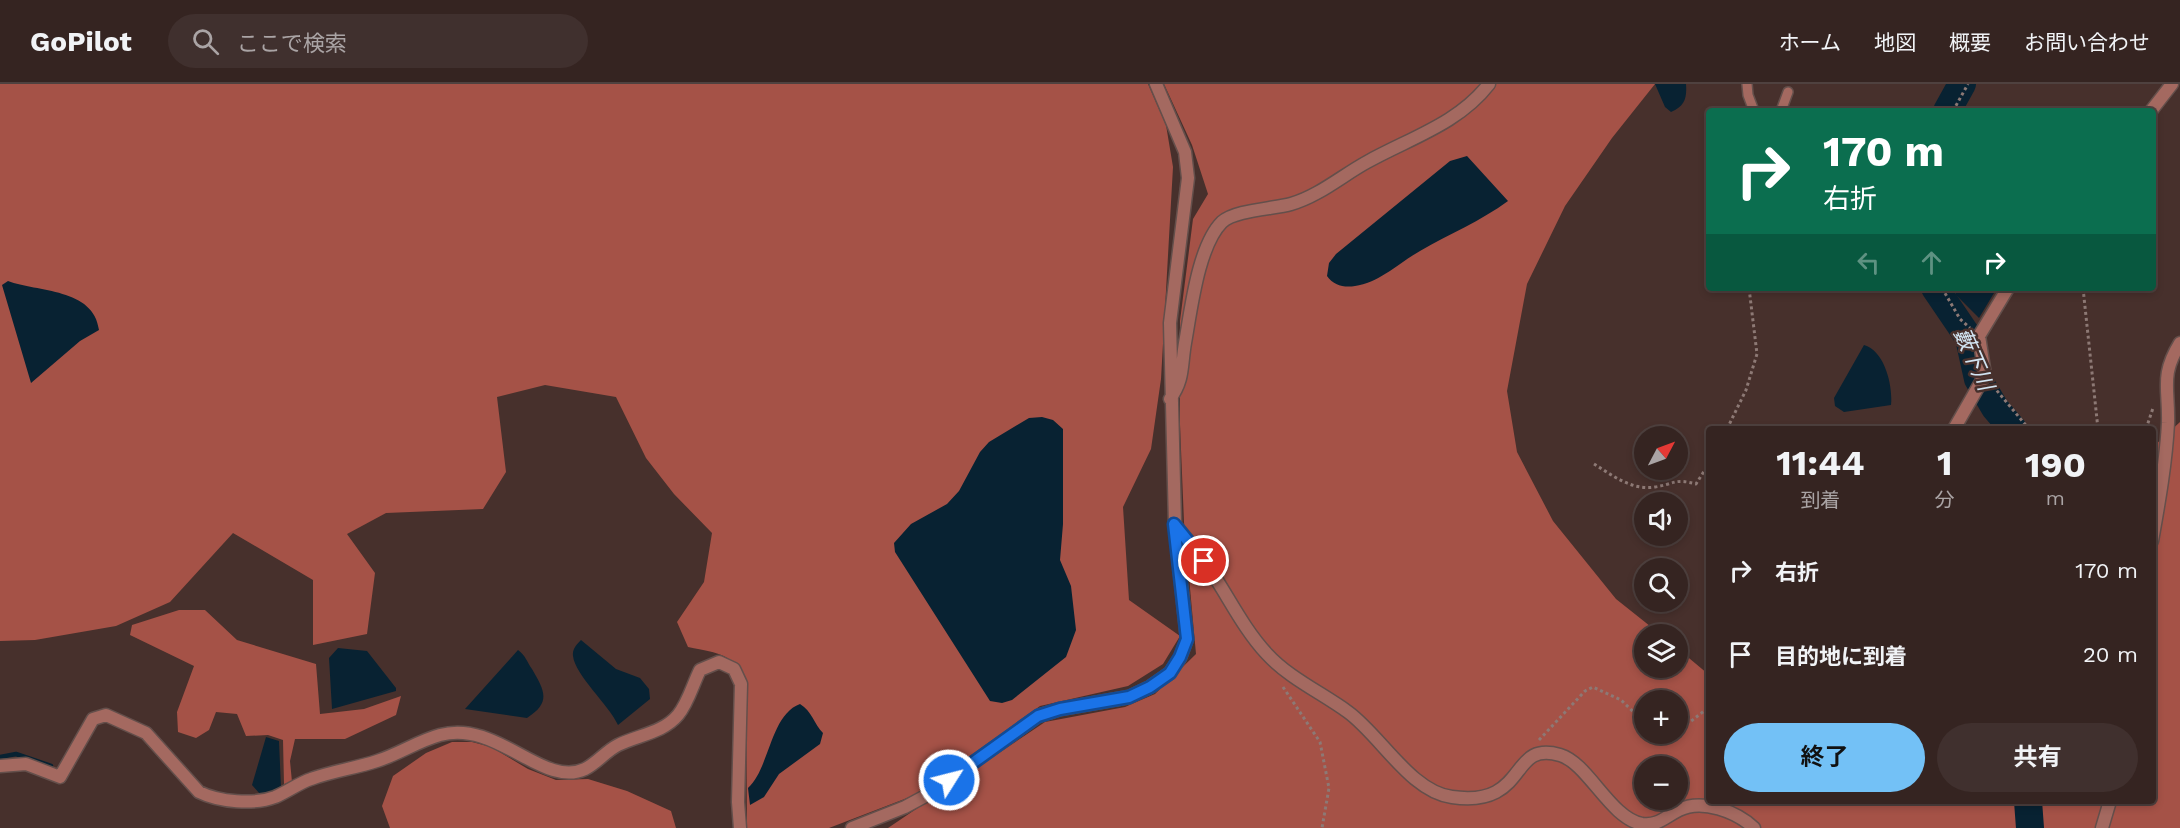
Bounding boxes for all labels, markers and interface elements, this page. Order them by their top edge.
search box [168,14,588,68]
text: GoPilot [30,25,132,58]
icon: search [189,25,222,58]
text: ホーム [1779,30,1841,55]
text: 地図 [1874,30,1916,55]
text: 概要 [1949,30,1991,55]
text: お問い合わせ [2024,30,2150,55]
text: ここで検索 [237,31,347,56]
text: 170 m [1823,127,1944,176]
icon: right [1724,132,1802,210]
text: 右折 [1823,183,1877,215]
icon: left [1852,246,1885,279]
icon: ahead [1915,246,1948,279]
icon: right [1978,246,2011,279]
water label: 藪下川 [1949,324,2000,396]
north arrow [1634,426,1688,480]
map controls [1634,426,1688,810]
text: 11:44 [1776,442,1865,484]
text: 1 [1937,442,1953,484]
text: 190 [2025,444,2086,486]
text: m [2046,486,2065,510]
text: 到着 [1800,488,1840,512]
text: 分 [1935,488,1955,512]
button: sound [1634,492,1688,546]
pin [1178,535,1229,586]
icon: arrive [1187,544,1220,577]
icon: right [1724,554,1757,587]
button: search [1634,558,1688,612]
text: 170 m [2075,558,2138,583]
text: 右折 [1775,560,1819,585]
button: layers [1634,624,1688,678]
icon: arrive [1724,638,1757,671]
text: 20 m [2083,642,2138,667]
text: 目的地に到着 [1775,644,1907,669]
button: + [1634,690,1688,744]
button: 終了 [1724,723,1925,792]
button: 共有 [1937,723,2138,792]
position arrow [917,748,981,812]
button: − [1634,756,1688,810]

